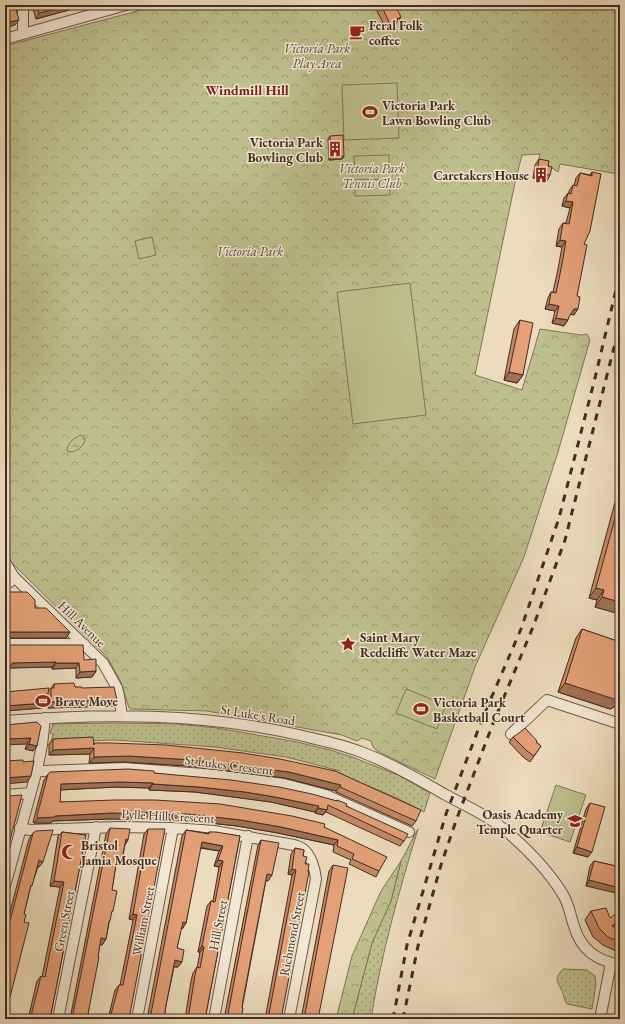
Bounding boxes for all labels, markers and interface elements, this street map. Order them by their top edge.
place label: Feral Folk coffee [369,17,424,49]
cafe icon: Feral Folk coffee [348,23,366,41]
park label: Victoria Park Play Area [284,40,350,72]
district label: Windmill Hill [205,81,289,99]
place label: Victoria Park Lawn Bowling Club [382,97,491,129]
sports icon: Victoria Park Lawn Bowling Club [361,103,379,121]
place label: Victoria Park Bowling Club [247,134,324,166]
building icon: Victoria Park Bowling Club [326,140,344,158]
park label: Victoria Park Tennis Club [339,160,405,192]
building icon: Caretakers House [532,166,550,184]
place label: Caretakers House [433,167,530,184]
park label: Victoria Park [217,243,283,260]
street label: Hill Avenue [55,597,109,651]
place label: Saint Mary Redcliffe Water Maze [360,629,477,661]
place icon: Saint Mary Redcliffe Water Maze [339,635,357,653]
sports icon: Brave Move [34,692,52,710]
place label: Brave Move [55,693,119,710]
place label: Victoria Park Basketball Court [433,694,525,726]
sports icon: Victoria Park Basketball Court [412,700,430,718]
street label: St Luke's Road [220,701,297,729]
street label: St Lukes Crescent [184,751,274,779]
street label: Pylle Hill Crescent [121,805,215,827]
place label: Oasis Academy Temple Quarter [477,806,564,838]
school or university icon: Oasis Academy Temple Quarter [566,812,584,830]
place label: Bristol Jamia Mosque [79,837,157,869]
mosque icon: Bristol Jamia Mosque [60,843,78,861]
street label: William Street [128,885,158,957]
street label: Green Street [50,889,78,953]
street label: Richmond Street [275,890,309,978]
street label: Hill Street [205,898,231,952]

